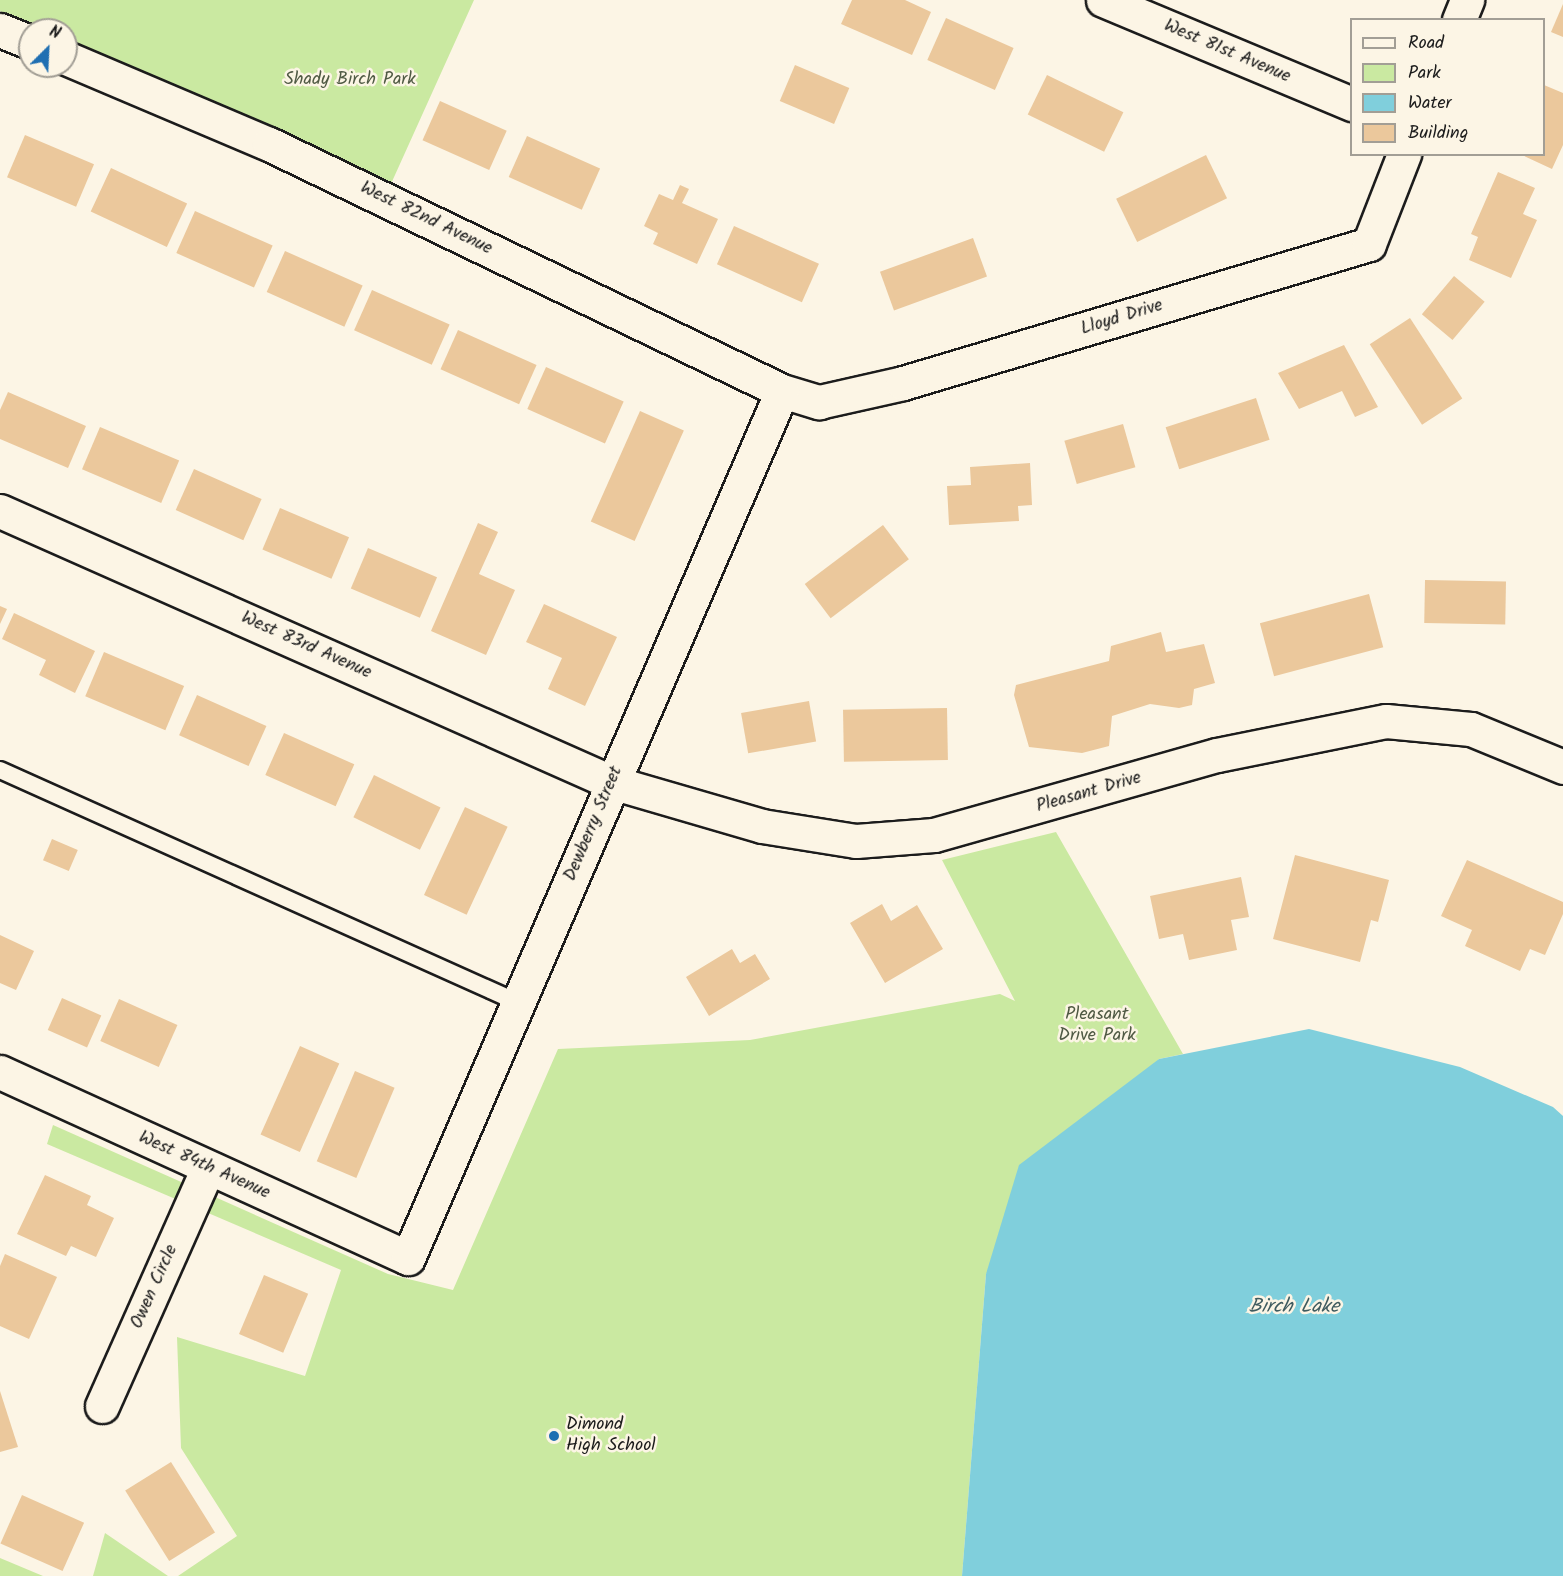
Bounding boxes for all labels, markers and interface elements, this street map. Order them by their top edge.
street label: West 81st Avenue [1160,16,1294,88]
north arrow [18,18,78,78]
legend [1350,18,1545,156]
text: N [45,19,64,46]
text: Road [1408,29,1444,58]
text: Park [1408,59,1441,88]
park label: Shady Birch Park [284,69,416,91]
text: Water [1408,89,1452,118]
text: Building [1408,119,1468,148]
street label: West 82nd Avenue [357,178,495,260]
street label: Lloyd Drive [1078,295,1166,341]
street label: West 83rd Avenue [238,608,374,684]
street label: Dewberry Street [560,763,628,885]
street label: Pleasant Drive [1034,768,1144,818]
park label: Pleasant Drive Park [1058,1005,1136,1048]
street label: West 84th Avenue [135,1127,273,1205]
street label: Owen Circle [127,1242,183,1332]
water label: Birch Lake [1249,1295,1339,1319]
place label: Dimond High School [566,1415,656,1458]
marker: Dimond High School [547,1429,561,1443]

